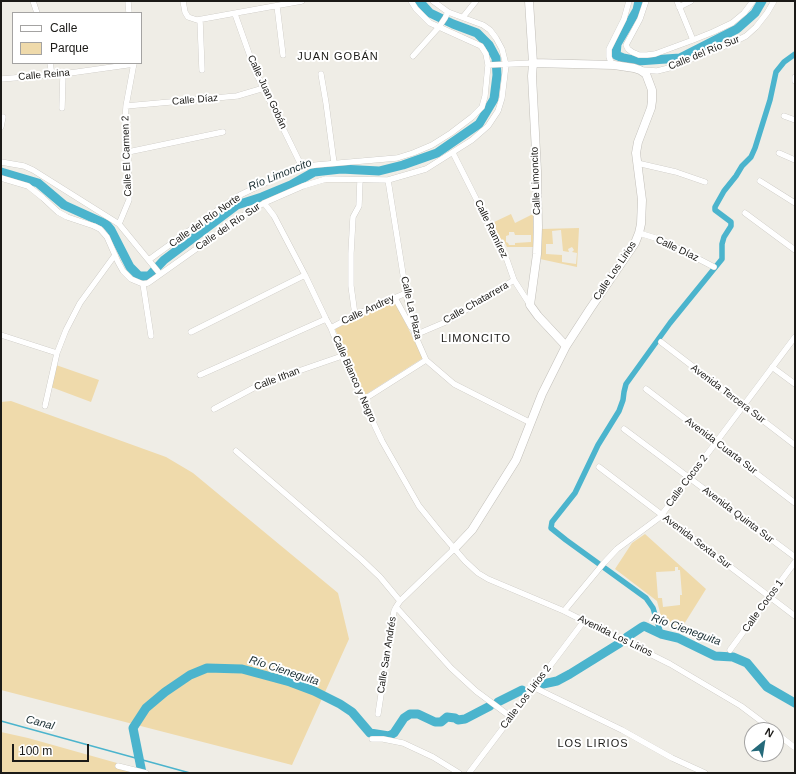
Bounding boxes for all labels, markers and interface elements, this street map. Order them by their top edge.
legend [12,12,142,64]
text: Calle [50,21,77,35]
street label: Calle del Río Sur [667,33,741,73]
text: Parque [50,41,89,55]
district label: JUAN GOBÁN [297,50,379,64]
street label: Calle Juan Gobán [245,53,289,131]
street label: Calle Reina [18,67,70,83]
street label: Calle Díaz [172,92,218,108]
street label: Calle El Carmen 2 [120,115,134,197]
street label: Calle Limoncito [529,147,543,215]
water label: Río Limoncito [246,156,314,194]
street label: Calle del Río Norte [167,192,243,250]
street label: Calle Ramírez [472,198,510,260]
street label: Calle del Río Sur [193,201,263,253]
street label: Calle Díaz [654,234,700,264]
street label: Calle Los Lirios [591,239,639,303]
street label: Calle La Plaza [398,275,424,341]
street label: Calle Chatarrera [441,279,511,327]
street label: Calle Andrey [340,292,396,328]
district label: LIMONCITO [441,332,511,346]
street label: Calle Blanco y Negro [329,334,379,424]
street label: Avenida Tercera Sur [688,362,768,426]
street label: Calle Ithan [253,365,301,393]
street label: Avenida Cuarta Sur [683,415,759,477]
street label: Calle Cocos 2 [663,453,711,509]
street label: Avenida Quinta Sur [700,484,776,546]
street label: Avenida Sexta Sur [660,512,734,572]
street label: Calle Cocos 1 [740,577,786,635]
water label: Río Cieneguita [650,611,722,649]
street label: Avenida Los Lirios [576,613,654,659]
street label: Calle San Andrés [375,616,399,694]
water label: Río Cieneguita [247,653,321,689]
street label: Calle Los Lirios 2 [498,663,554,731]
water label: Canal [24,713,56,733]
north arrow [744,722,784,762]
text: N [763,725,776,740]
scale bar [14,736,91,762]
district label: LOS LIRIOS [557,737,629,751]
text: 100 m [19,744,52,758]

